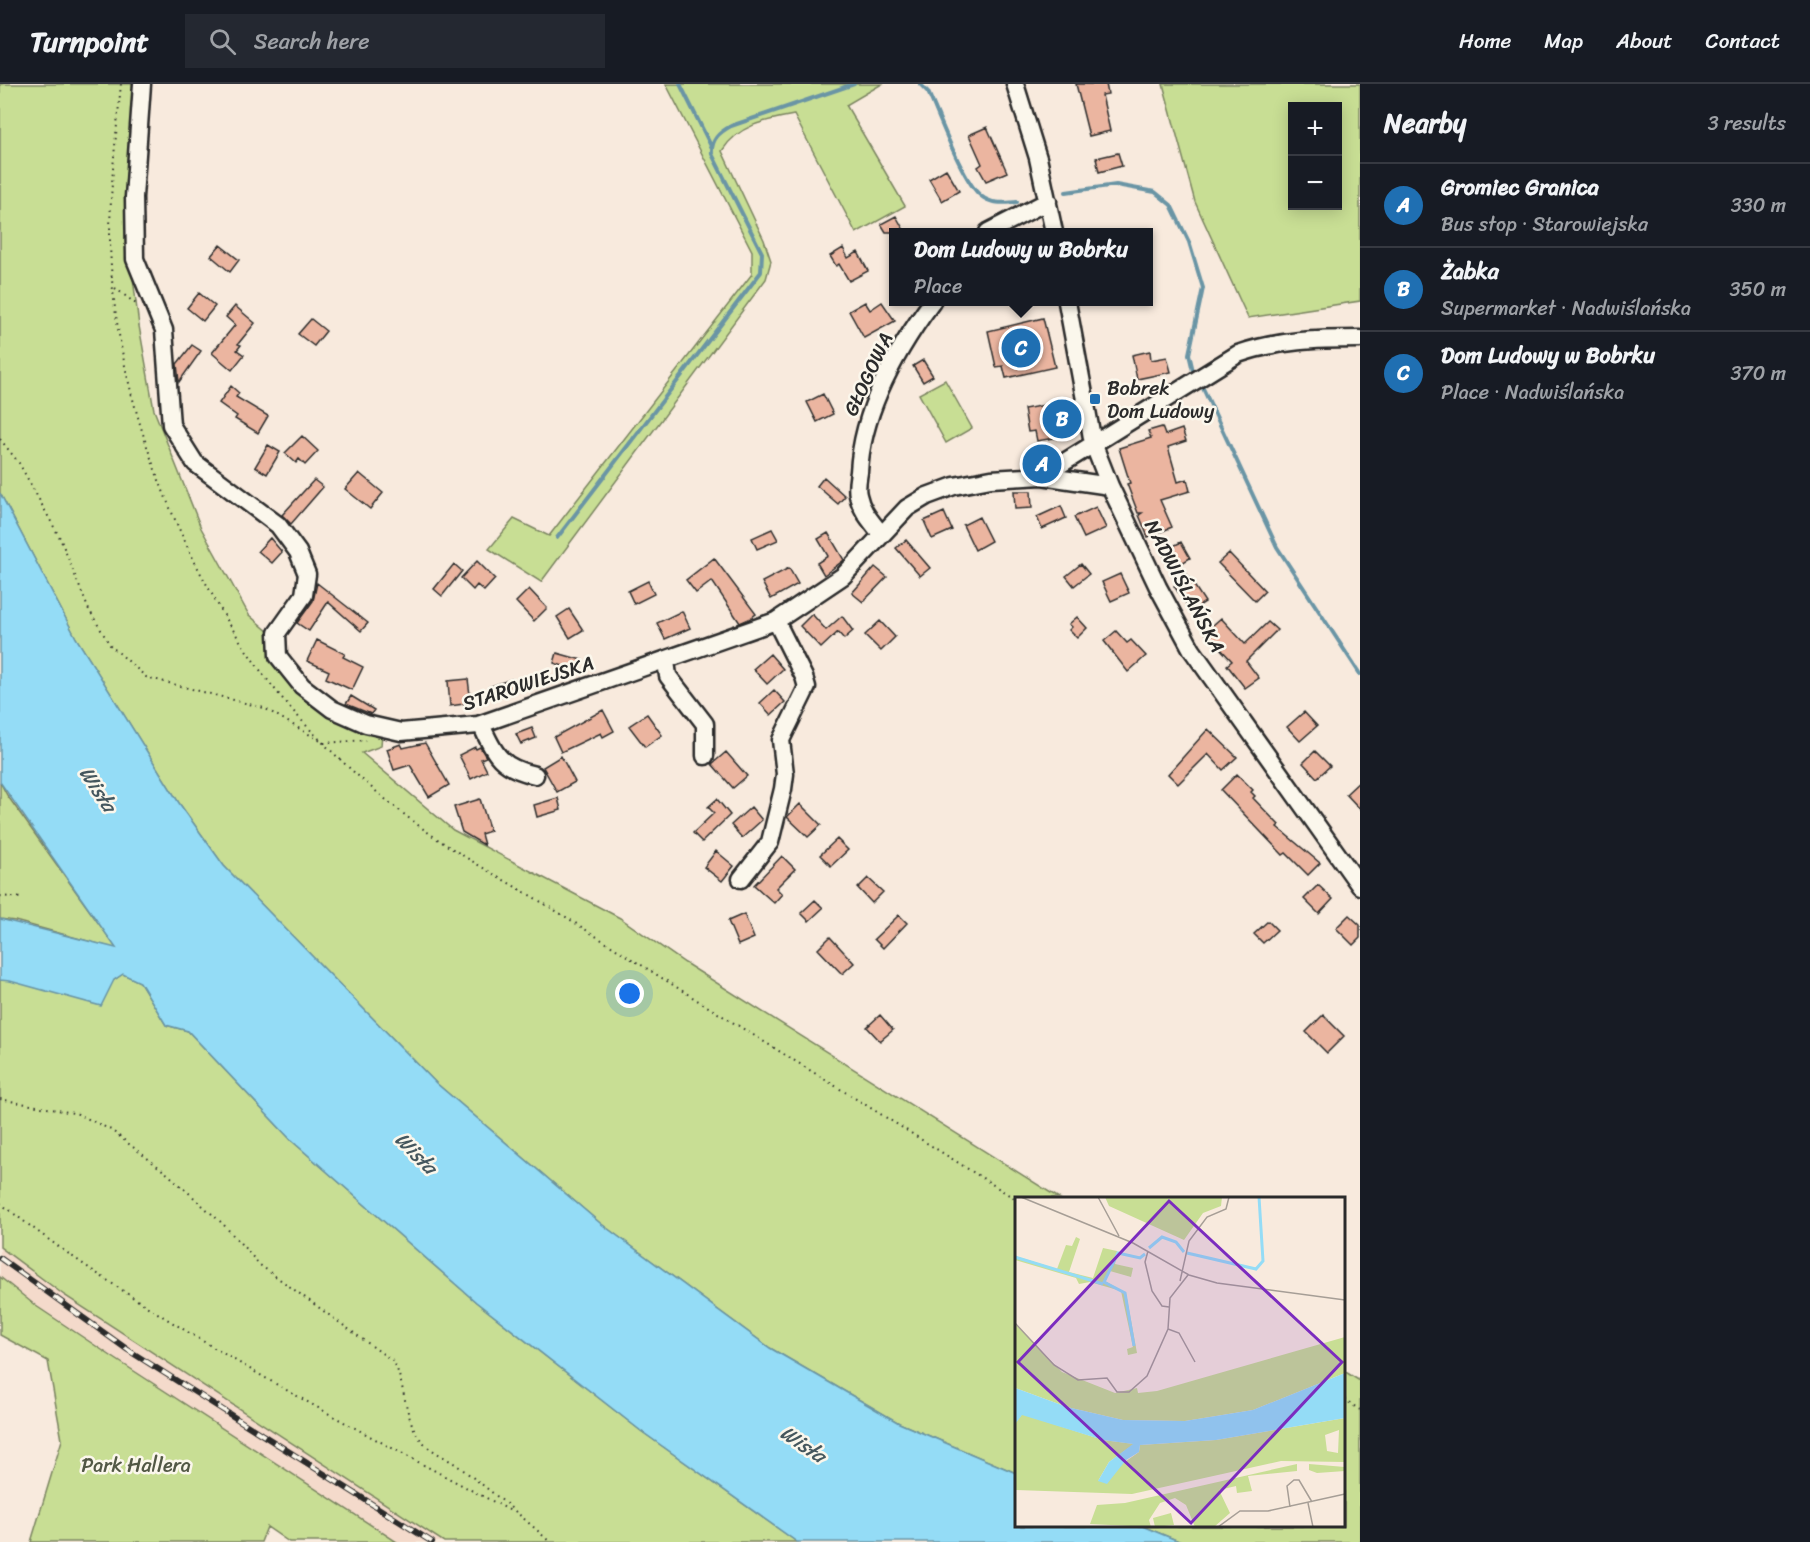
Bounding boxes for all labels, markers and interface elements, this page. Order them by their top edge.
search box [185,14,605,68]
text: Turnpoint [30,17,149,66]
text: Search here [254,22,370,61]
text: Home [1459,22,1511,60]
text: Map [1544,22,1583,60]
text: About [1616,22,1673,60]
text: Contact [1706,22,1780,60]
icon: search [206,25,239,58]
text: Nearby [1384,100,1466,146]
map controls [1288,102,1342,210]
button: + [1288,102,1342,156]
text: 3 results [1708,106,1786,141]
button: − [1288,156,1342,210]
text: Gromiec Granica [1441,168,1599,207]
text: A [1397,188,1410,223]
text: 330 m [1731,188,1786,223]
text: Bus stop · Starowiejska [1441,207,1648,242]
popup [889,228,1153,306]
text: Dom Ludowy w Bobrku [914,230,1128,269]
text: Żabka [1441,252,1499,291]
text: Place [914,269,962,304]
text: B [1397,272,1410,307]
text: 350 m [1730,272,1786,307]
text: Supermarket · Nadwiślańska [1441,291,1691,326]
street label: GŁOGOWA [834,326,903,422]
pin: C [1002,326,1040,370]
text: Dom Ludowy w Bobrku [1441,336,1655,375]
text: C [1397,356,1410,391]
text: 370 m [1730,356,1786,391]
place label: Bobrek Dom Ludowy [1107,371,1215,429]
text: Place · Nadwiślańska [1441,375,1624,410]
marker: Bobrek Dom Ludowy [1088,392,1102,406]
pin: B [1042,396,1082,442]
pin: A [1022,442,1062,487]
street label: NADWIŚLAŃSKA [1134,513,1235,660]
street label: STAROWIEJSKA [458,646,599,721]
water label: Wisła [69,758,129,822]
your location [615,979,644,1008]
water label: Wisła [385,1122,449,1186]
inset map [1015,1197,1345,1527]
water label: Wisła [772,1415,836,1475]
park label: Park Hallera [81,1448,191,1483]

